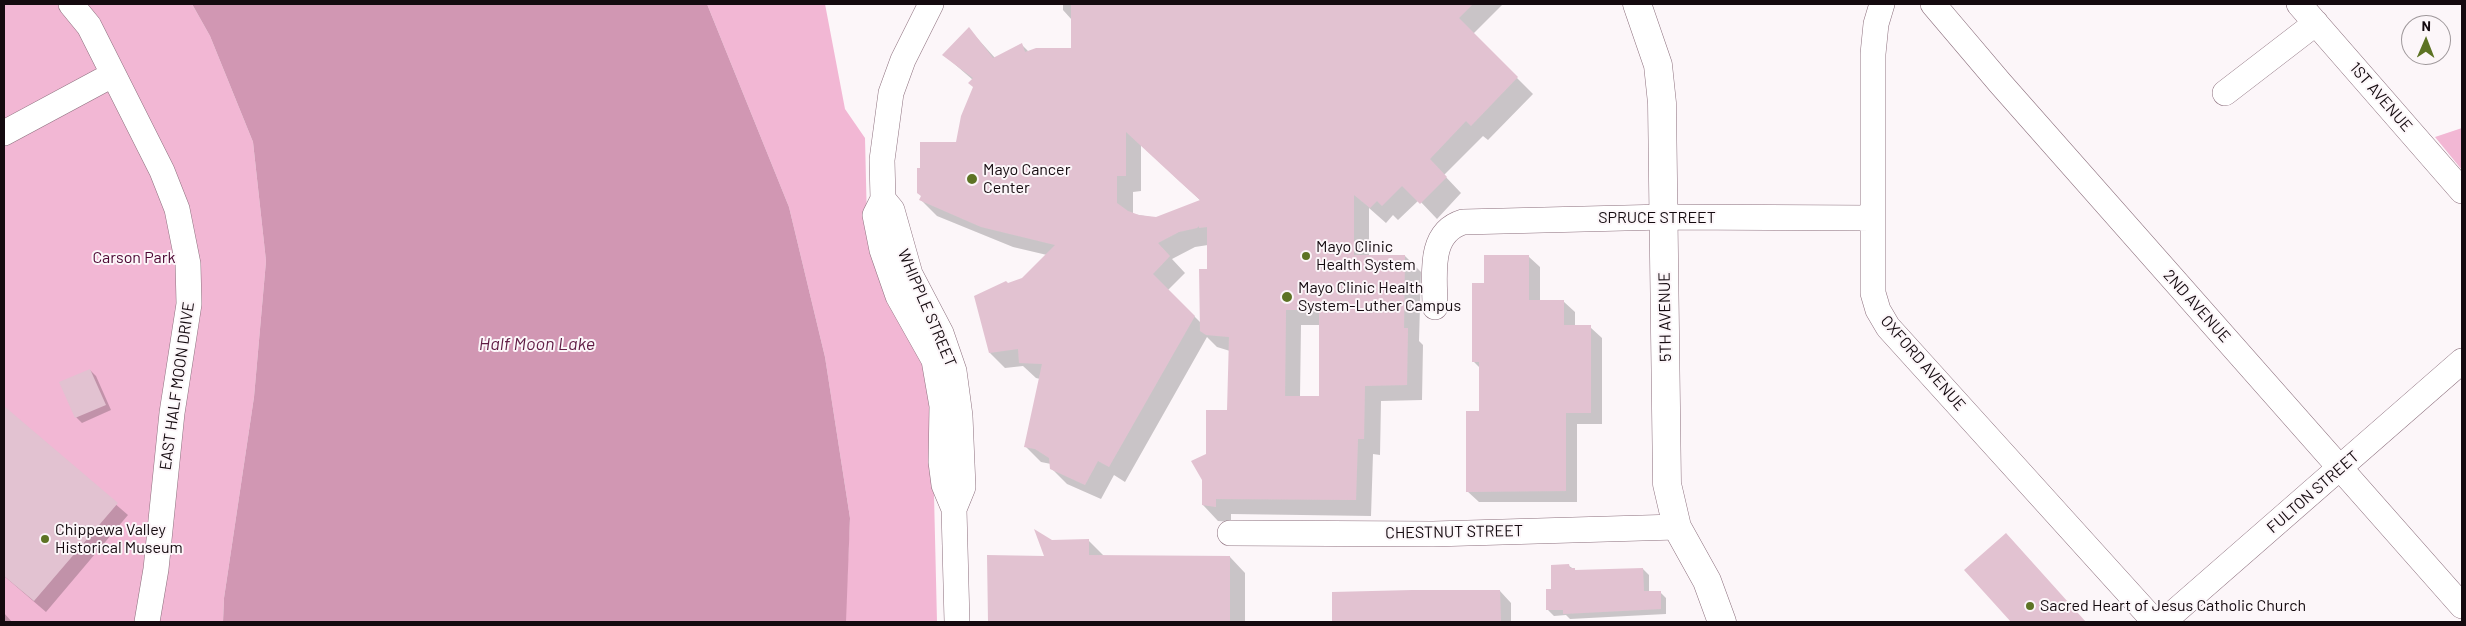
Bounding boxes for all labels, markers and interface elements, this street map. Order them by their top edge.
north arrow [2401,15,2451,65]
text: N [2421,17,2431,34]
street label: 1ST AVENUE [2346,58,2416,136]
place label: Mayo Cancer Center [983,160,1070,198]
marker: Mayo Cancer Center [965,172,979,186]
street label: SPRUCE STREET [1598,208,1716,228]
place label: Mayo Clinic Health System [1316,237,1416,275]
street label: WHIPPLE STREET [894,246,960,370]
park label: Carson Park [92,248,176,268]
marker: Mayo Clinic Health System [1300,250,1312,262]
street label: 2ND AVENUE [2159,266,2235,346]
street label: 5TH AVENUE [1655,272,1675,362]
place label: Mayo Clinic Health System-Luther Campus [1298,278,1461,316]
marker: Mayo Clinic Health System-Luther Campus [1280,290,1294,304]
street label: EAST HALF MOON DRIVE [156,301,198,471]
street label: OXFORD AVENUE [1876,311,1970,415]
water label: Half Moon Lake [479,333,595,355]
street label: FULTON STREET [2263,447,2363,537]
place label: Chippewa Valley Historical Museum [55,520,183,558]
street label: CHESTNUT STREET [1385,521,1523,543]
marker: Chippewa Valley Historical Museum [39,533,51,545]
place label: Sacred Heart of Jesus Catholic Church [2040,596,2306,616]
marker: Sacred Heart of Jesus Catholic Church [2024,600,2036,612]

